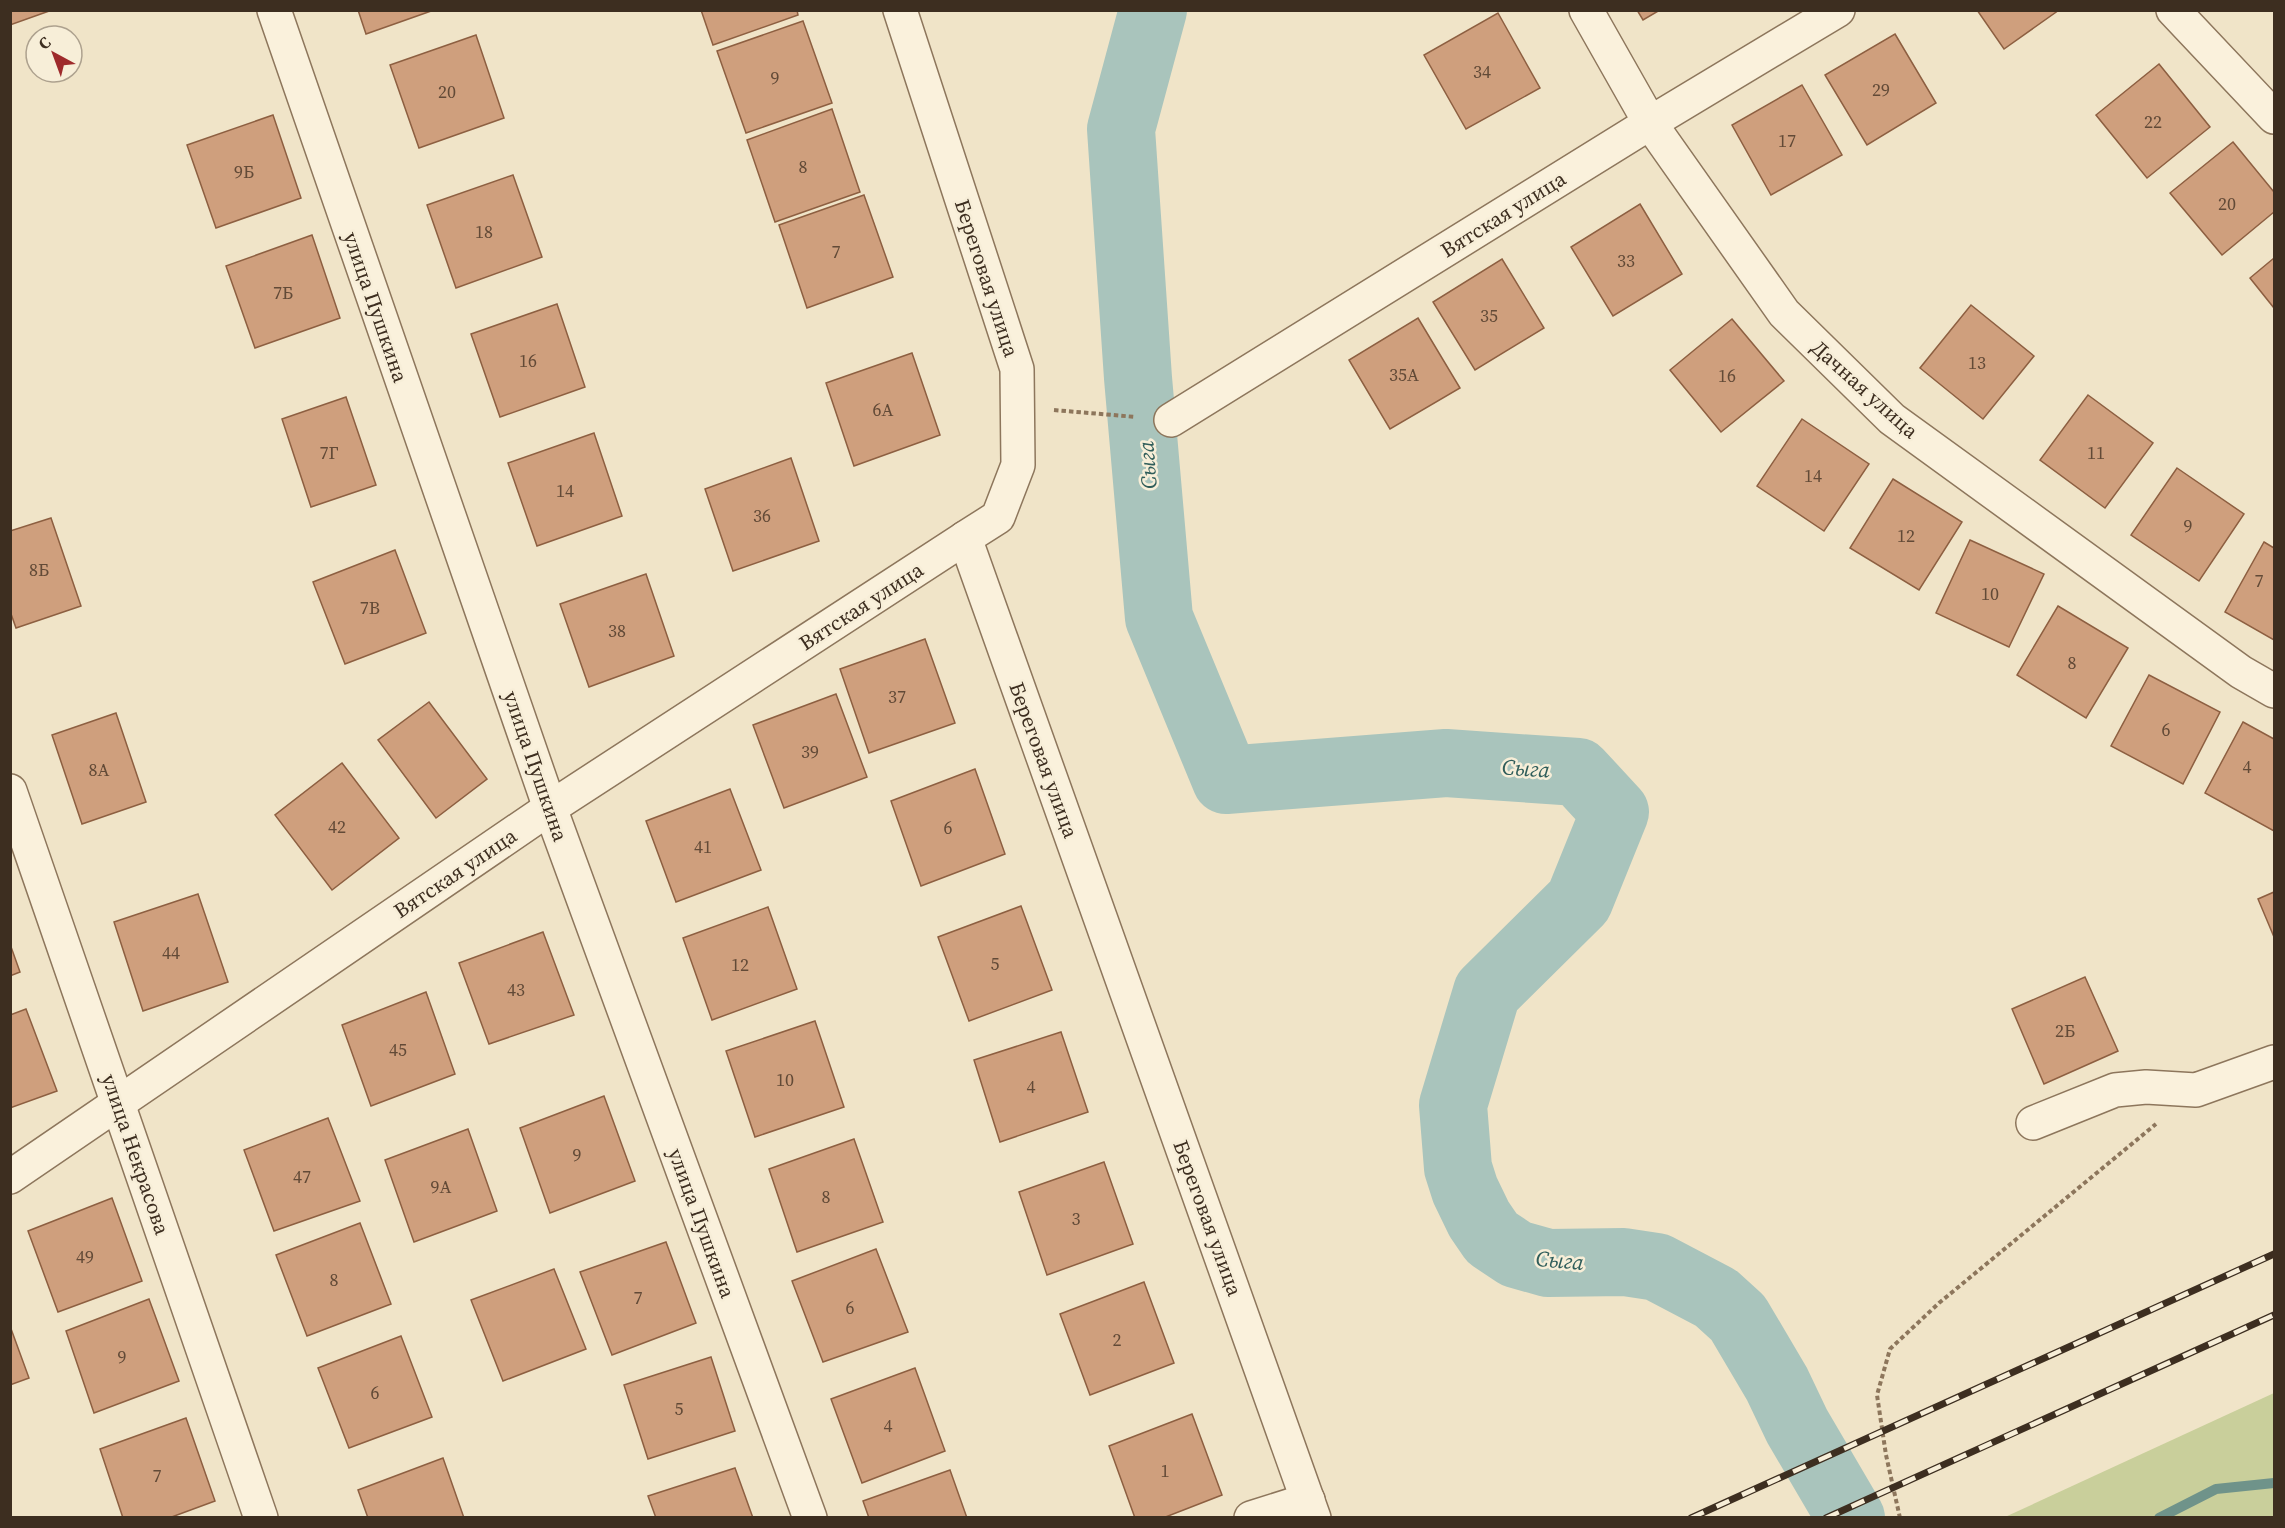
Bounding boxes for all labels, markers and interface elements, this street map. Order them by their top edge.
north arrow [24,24,84,84]
text: С [33,31,55,54]
house number: 34 [1473,59,1491,84]
house number: 9 [771,65,780,90]
house number: 29 [1872,77,1890,102]
house number: 20 [438,79,456,104]
house number: 22 [2144,109,2162,134]
house number: 17 [1778,128,1796,153]
house number: 8 [799,154,808,179]
house number: 9Б [234,159,254,184]
street label: Вятская улица [1435,164,1571,264]
house number: 20 [2218,191,2236,216]
street label: Береговая улица [948,196,1026,361]
house number: 18 [475,219,493,244]
street label: улица Пушкина [337,228,415,386]
house number: 7 [832,239,841,264]
house number: 33 [1617,248,1635,273]
house number: 7Б [273,280,293,305]
house number: 35 [1480,303,1498,328]
street label: Дачная улица [1805,333,1925,445]
house number: 16 [519,348,537,373]
house number: 13 [1968,350,1986,375]
house number: 35А [1389,362,1419,387]
house number: 16 [1718,363,1736,388]
house number: 6А [873,397,894,422]
water label: Сыга [1130,439,1164,490]
house number: 7Г [319,440,339,465]
house number: 11 [2087,440,2105,465]
house number: 14 [1804,463,1822,488]
house number: 14 [556,478,574,503]
house number: 36 [753,503,771,528]
house number: 9 [2184,513,2193,538]
house number: 12 [1897,523,1915,548]
street label: Вятская улица [793,555,929,657]
house number: 8Б [29,557,49,582]
house number: 7 [2255,568,2264,593]
house number: 10 [1981,581,1999,606]
house number: 7В [360,595,380,620]
house number: 38 [608,618,626,643]
house number: 8 [2068,650,2077,675]
street label: Береговая улица [1002,678,1086,842]
house number: 37 [888,684,906,709]
street label: улица Пушкина [497,687,575,845]
house number: 6 [2162,717,2171,742]
house number: 39 [801,739,819,764]
water label: Сыга [1501,751,1552,785]
house number: 4 [2243,754,2252,779]
house number: 8А [89,757,110,782]
house number: 42 [328,814,346,839]
house number: 6 [944,815,953,840]
street label: Вятская улица [388,821,523,925]
house number: 41 [694,834,712,859]
house number: 44 [162,940,180,965]
house number: 5 [991,951,1000,976]
house number: 12 [731,952,749,977]
house number: 43 [507,977,525,1002]
house number: 2Б [2055,1018,2075,1043]
house number: 45 [389,1037,407,1062]
house number: 10 [776,1067,794,1092]
street label: улица Некрасова [95,1070,177,1239]
house number: 4 [1027,1074,1036,1099]
street label: Береговая улица [1166,1136,1250,1300]
house number: 9 [573,1142,582,1167]
street label: улица Пушкина [661,1144,743,1302]
house number: 47 [293,1164,311,1189]
house number: 9А [431,1174,452,1199]
house number: 8 [822,1184,831,1209]
house number: 3 [1072,1206,1081,1231]
water label: Сыга [1535,1243,1586,1277]
house number: 49 [76,1244,94,1269]
house number: 8 [330,1267,339,1292]
house number: 7 [634,1285,643,1310]
house number: 6 [846,1295,855,1320]
house number: 2 [1113,1327,1122,1352]
house number: 9 [118,1344,127,1369]
house number: 6 [371,1380,380,1405]
house number: 5 [675,1396,684,1421]
house number: 4 [884,1413,893,1438]
house number: 1 [1161,1458,1170,1483]
house number: 7 [153,1463,162,1488]

